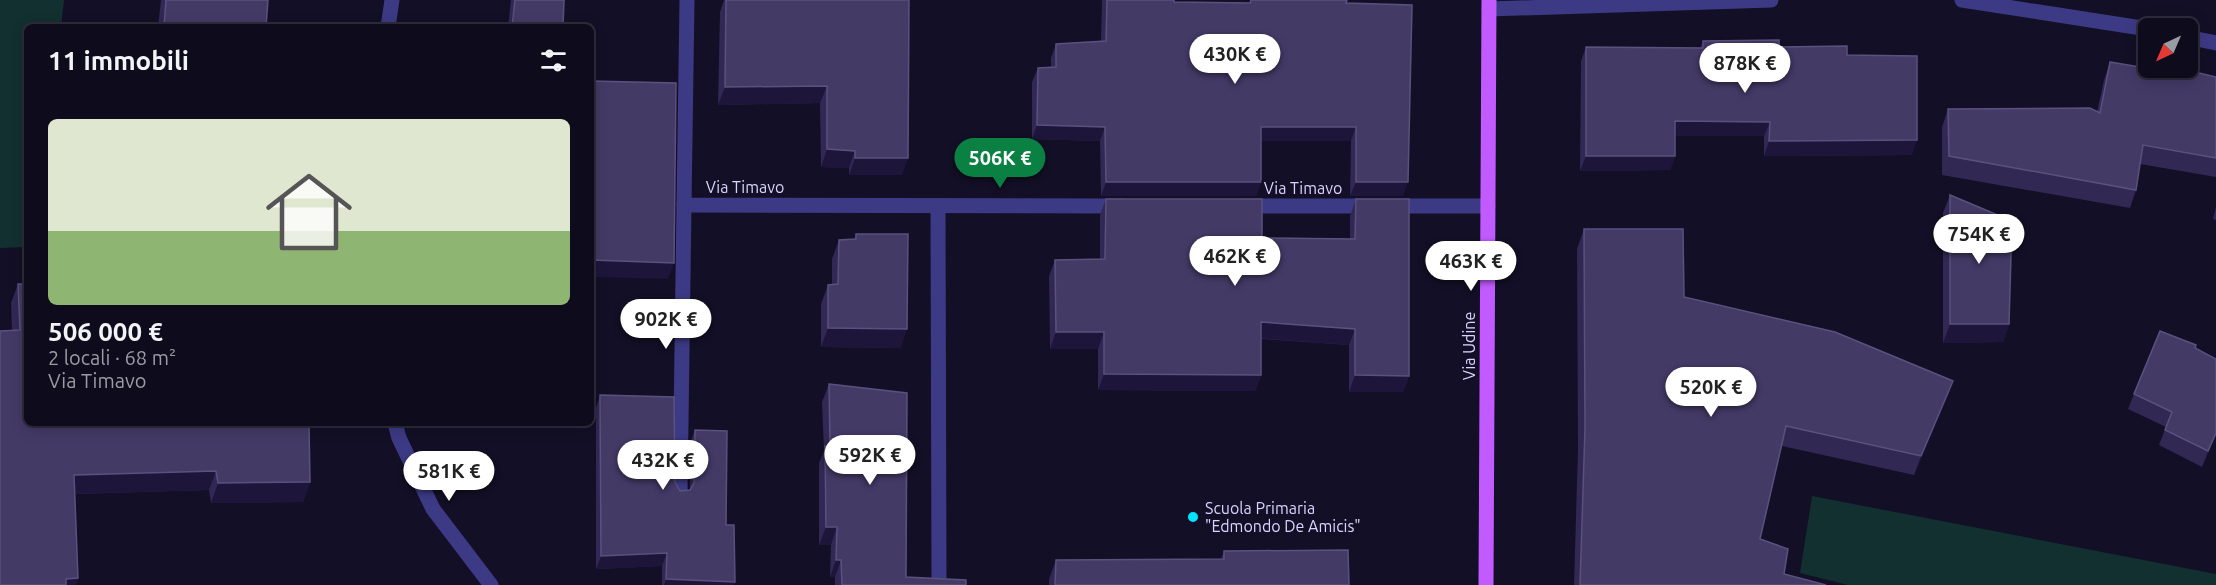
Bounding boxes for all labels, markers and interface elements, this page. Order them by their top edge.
north arrow [2138,18,2198,78]
map controls [2138,18,2198,78]
pin: 430K € [1186,34,1284,85]
text: 430K € [1203,42,1267,65]
pin: 878K € [1696,43,1794,94]
icon: filters [537,44,570,77]
text: 11 immobili [48,46,189,75]
text: 878K € [1713,51,1777,74]
pin: 506K € [951,138,1049,189]
text: 506K € [968,146,1032,169]
icon: home [255,158,363,266]
street label: Via Timavo [706,178,784,196]
street label: Via Timavo [1264,179,1342,197]
pin: 754K € [1930,214,2028,265]
text: 754K € [1947,222,2011,245]
pin: 462K € [1186,236,1284,287]
pin: 463K € [1422,241,1520,292]
text: 462K € [1203,244,1267,267]
text: 463K € [1439,249,1503,272]
pin: 902K € [617,299,715,350]
text: 902K € [634,307,698,330]
street label: Via Udine [1460,312,1478,380]
text: 506 000 € [48,317,163,346]
text: 2 locali · 68 m² [48,346,176,369]
pin: 520K € [1662,367,1760,418]
text: Via Timavo [48,369,146,392]
text: 520K € [1679,375,1743,398]
pin: 592K € [821,435,919,486]
pin: 432K € [614,440,712,491]
text: 592K € [838,443,902,466]
text: 432K € [631,448,695,471]
pin: 581K € [400,451,498,502]
text: 581K € [417,459,481,482]
place label: Scuola Primaria "Edmondo De Amicis" [1205,499,1361,535]
marker: Scuola Primaria "Edmondo De Amicis" [1186,510,1200,524]

